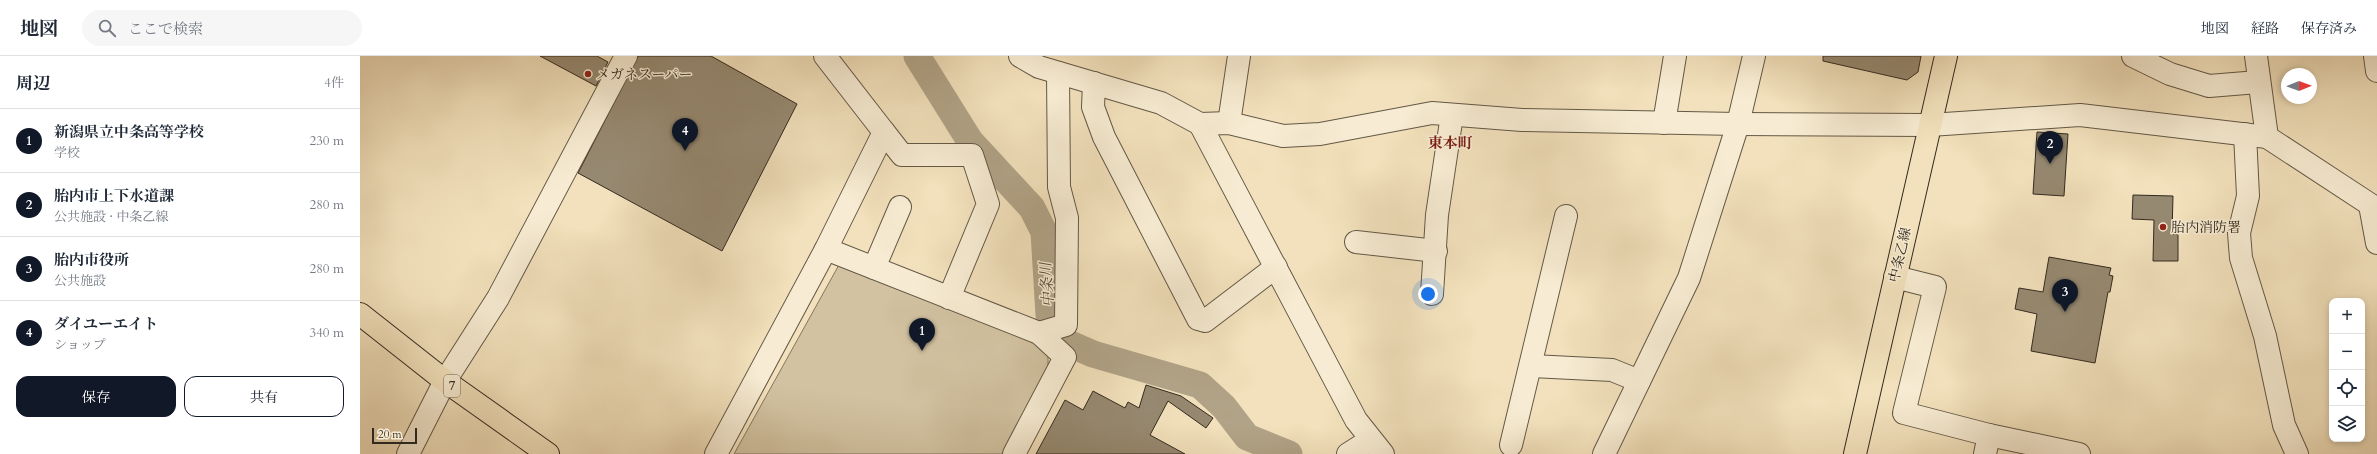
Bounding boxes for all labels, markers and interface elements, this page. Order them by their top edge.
search box [82,10,362,46]
text: 地図 [20,16,58,42]
icon: search [96,17,118,39]
text: ここで検索 [128,19,203,39]
text: 地図 [2201,19,2229,38]
text: 経路 [2251,19,2279,38]
text: 保存済み [2301,19,2357,38]
place label: メガネスーパー [596,65,693,84]
north arrow [2281,68,2317,104]
marker: メガネスーパー [583,69,593,79]
text: 周辺 [16,72,50,95]
text: 4件 [324,74,344,92]
pin: 4 [672,118,698,151]
text: 新潟県立中条高等学校 [54,122,204,142]
pin: 2 [2037,131,2063,164]
text: 1 [26,132,32,150]
text: 230 m [310,132,344,150]
district label: 東本町 [1427,133,1473,153]
text: 学校 [54,144,80,162]
text: 胎内市上下水道課 [54,186,174,206]
text: 2 [26,196,32,214]
text: 280 m [310,196,344,214]
text: 公共施設 · 中条乙線 [54,208,168,226]
place label: 胎内消防署 [2171,218,2241,237]
marker: 胎内消防署 [2158,222,2168,232]
street label: 中条乙線 [1884,226,1916,284]
text: 胎内市役所 [54,250,129,270]
text: 3 [26,260,32,278]
text: 280 m [310,260,344,278]
water label: 中条川 [1035,260,1059,308]
text: 公共施設 [54,272,106,290]
pin: 3 [2052,279,2078,312]
your location [1418,284,1438,304]
map controls [2329,298,2365,442]
button: + [2329,298,2365,334]
text: ダイユーエイト [54,314,158,334]
pin: 1 [909,318,935,351]
text: 4 [26,324,32,342]
text: 340 m [310,324,344,342]
button: − [2329,334,2365,370]
text: ショップ [54,336,106,354]
button: locate [2329,370,2365,406]
road number: 7 [444,375,460,397]
button: 保存 [16,376,176,417]
button: 共有 [184,376,344,417]
button: layers [2329,406,2365,442]
scale bar [372,426,417,445]
text: 20 m [378,427,402,442]

